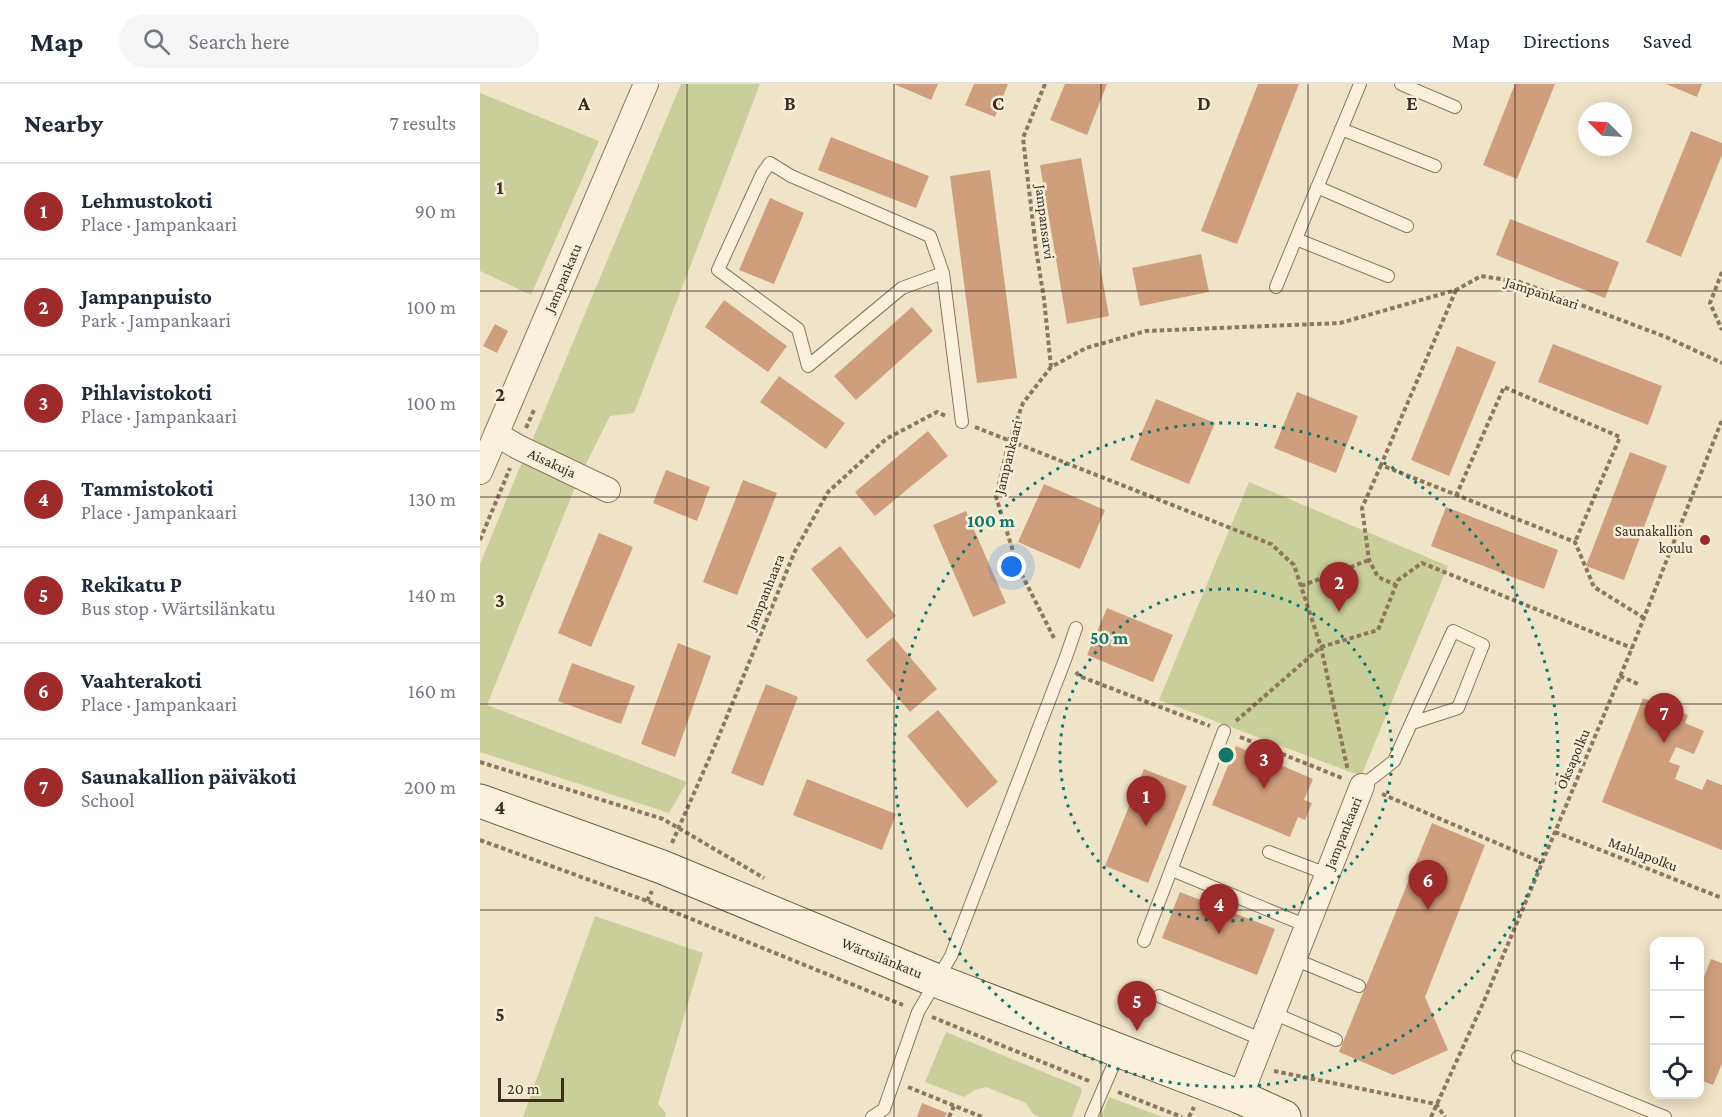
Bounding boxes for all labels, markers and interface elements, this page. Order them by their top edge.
search box [119,14,539,68]
icon: search [140,25,173,58]
text: Map [30,26,83,57]
text: Search here [188,29,289,54]
text: Map [1452,29,1490,53]
text: Directions [1523,29,1610,53]
text: Saved [1643,29,1692,53]
text: A [577,92,591,114]
text: B [784,92,796,114]
text: C [992,92,1004,114]
text: D [1197,92,1211,114]
text: E [1406,92,1418,114]
north arrow [1578,102,1632,156]
text: Nearby [24,109,103,138]
text: 7 results [390,112,456,134]
text: 1 [496,176,504,198]
street label: Jampansarvi [1031,182,1058,261]
text: Lehmustokoti [81,188,212,213]
text: 1 [40,200,47,222]
text: 90 m [415,200,456,222]
text: Place · Jampankaari [81,213,237,235]
street label: Jampankatu [541,241,586,317]
street label: Jampankaari [1501,273,1581,313]
text: Jampanpuisto [81,284,212,309]
text: 2 [38,296,49,318]
text: 100 m [407,296,456,318]
text: Park · Jampankaari [81,309,231,331]
text: Pihlavistokoti [81,380,212,405]
text: 2 [495,383,505,405]
text: 3 [39,392,48,414]
text: 100 m [407,392,456,414]
text: Place · Jampankaari [81,405,237,427]
street label: Jampankaari [990,418,1026,498]
street label: Aisakuja [525,445,579,482]
text: Tammistokoti [81,476,213,501]
text: 4 [38,488,49,510]
text: 130 m [409,488,456,510]
text: Place · Jampankaari [81,501,237,523]
text: 100 m [967,511,1015,531]
place label: Saunakallion koulu [1615,523,1693,556]
marker: Saunakallion koulu [1698,533,1712,547]
street label: Jampanhaara [742,552,788,634]
your location [997,552,1026,581]
pin: 2 [1320,562,1358,612]
text: Rekikatu P [81,572,182,597]
text: 5 [39,584,48,606]
text: 140 m [408,584,456,606]
text: 3 [495,589,505,611]
text: Bus stop · Wärtsilänkatu [81,597,276,619]
text: 50 m [1090,628,1129,648]
text: Vaahterakoti [81,668,202,693]
text: 6 [38,680,49,702]
text: 160 m [408,680,456,702]
text: Place · Jampankaari [81,693,237,715]
pin: 7 [1644,694,1684,743]
street label: Oksapolku [1553,726,1594,792]
pin: 3 [1244,740,1284,789]
centre of rings [1216,745,1236,765]
text: Saunakallion päiväkoti [81,764,296,789]
text: 7 [39,776,48,798]
text: 200 m [404,776,456,798]
pin: 1 [1126,776,1166,826]
text: School [81,789,134,811]
street label: Jampankaari [1320,794,1366,874]
text: 4 [495,796,506,818]
street label: Mahlapolku [1606,834,1680,875]
pin: 6 [1408,860,1448,910]
pin: 4 [1200,884,1238,934]
street label: Wärtsilänkatu [839,934,925,982]
map controls [1650,937,1704,1099]
button: + [1650,937,1704,991]
pin: 5 [1118,982,1156,1031]
button: − [1650,991,1704,1045]
text: 5 [495,1003,505,1025]
button: locate [1650,1045,1704,1099]
scale bar [498,1075,564,1102]
text: 20 m [507,1080,540,1097]

